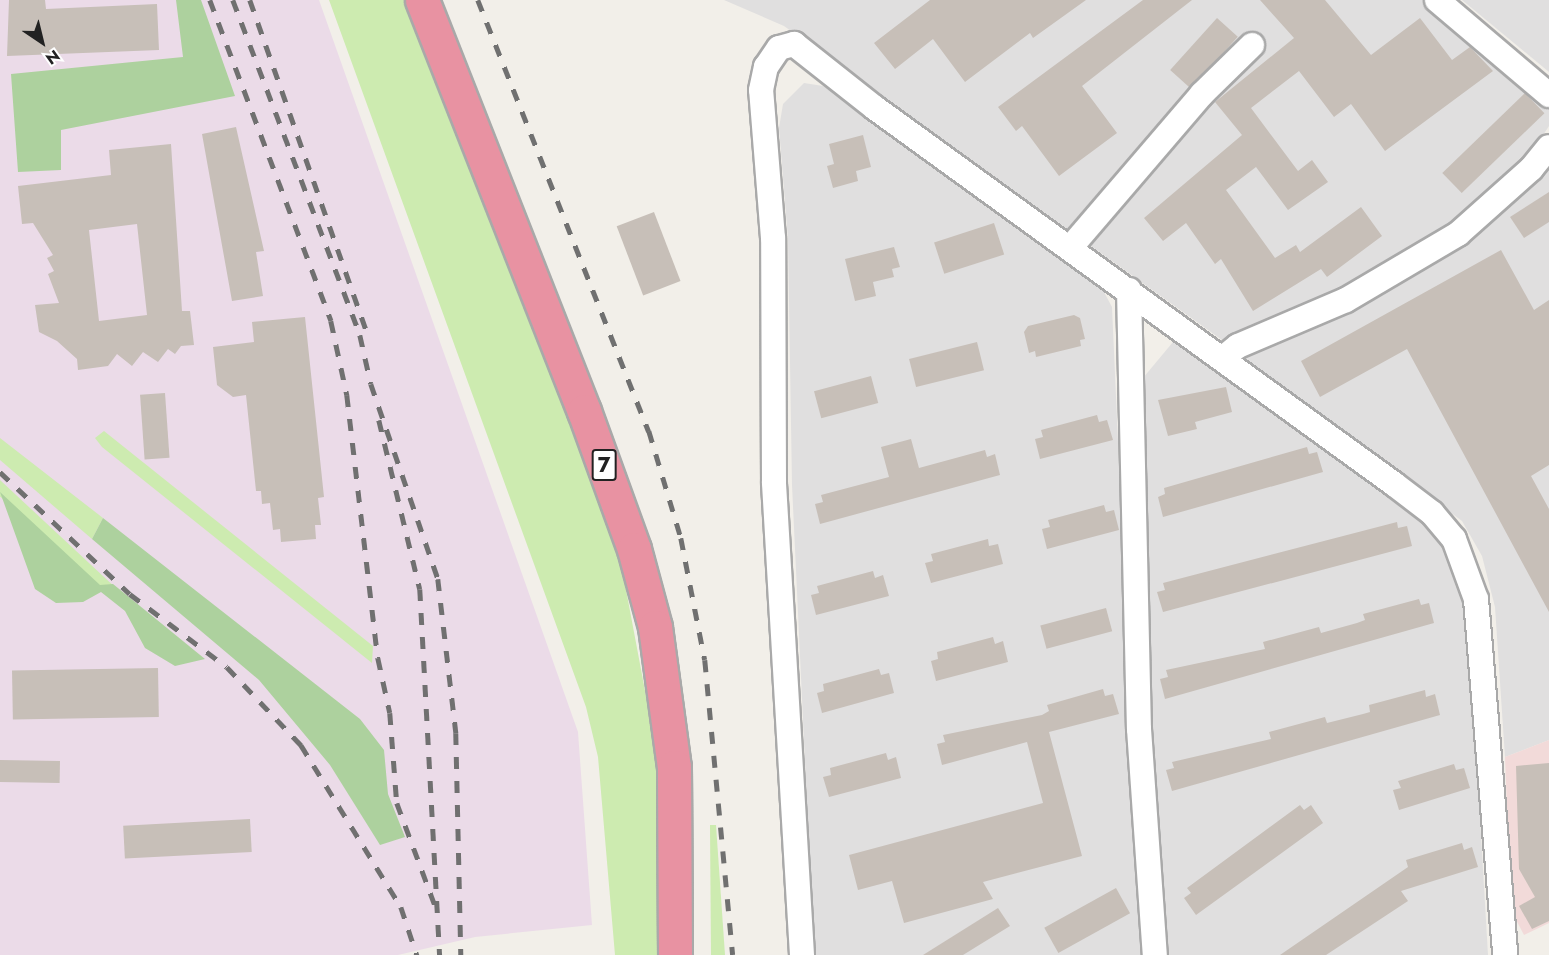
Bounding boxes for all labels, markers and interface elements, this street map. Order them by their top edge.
north arrow [12,12,72,72]
text: N [41,44,64,70]
road number: 7 [590,447,618,483]

